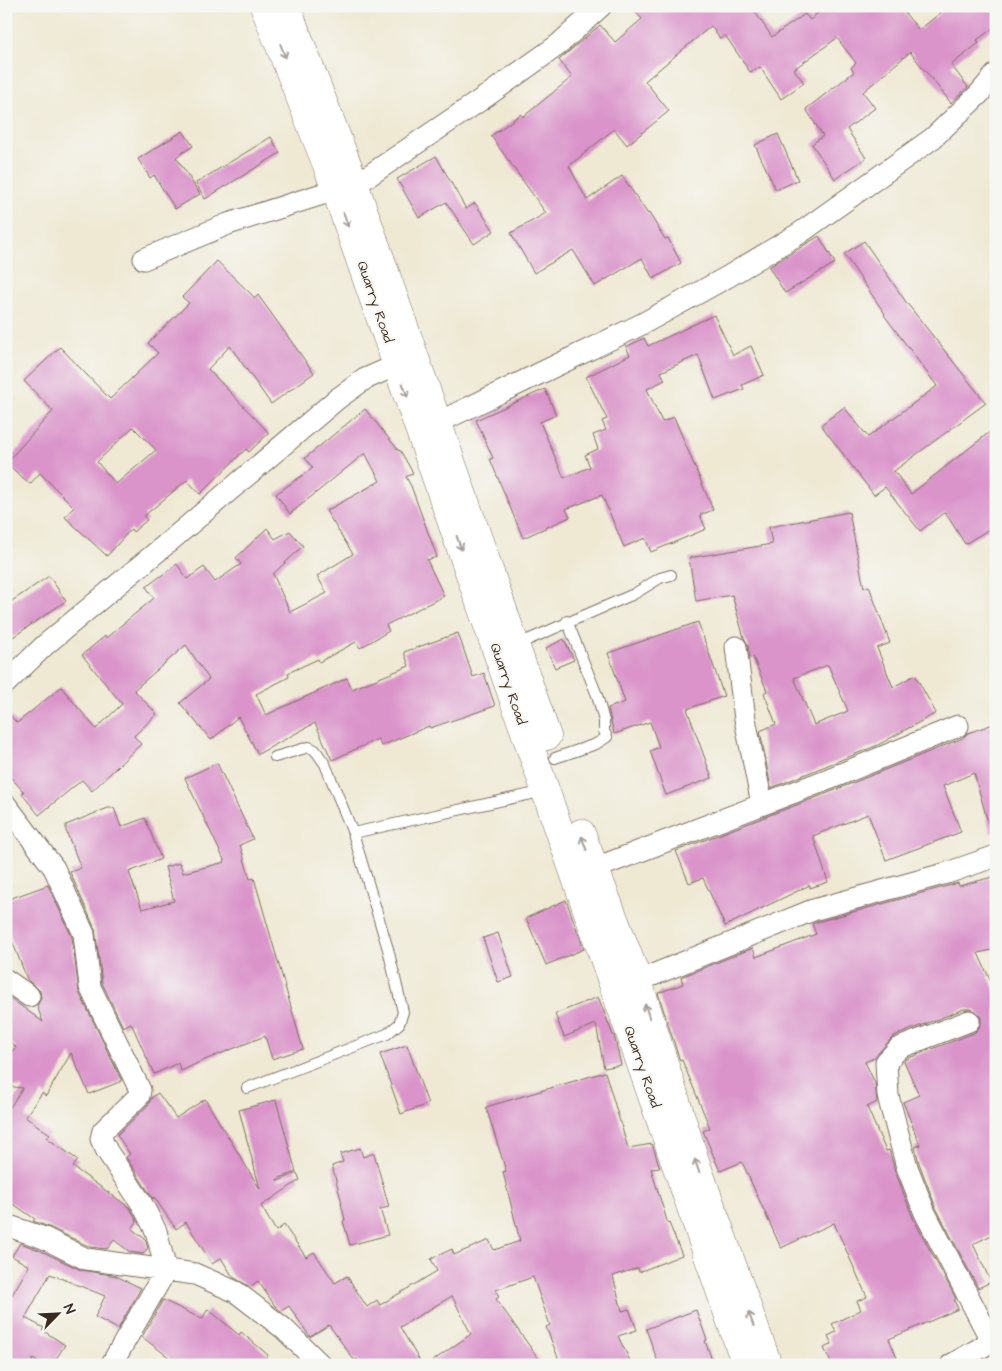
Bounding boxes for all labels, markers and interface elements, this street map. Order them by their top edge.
one-way arrow [279,43,288,58]
one-way arrow [342,212,351,227]
street label: Quarry Road [352,259,398,345]
one-way arrow [401,382,410,397]
one-way arrow [455,535,464,550]
street label: Quarry Road [485,641,531,727]
one-way arrow [579,835,588,851]
one-way arrow [642,1003,652,1019]
street label: Quarry Road [619,1024,665,1110]
one-way arrow [692,1158,701,1174]
north arrow [32,1288,82,1338]
text: N [58,1301,80,1317]
one-way arrow [746,1312,755,1327]

